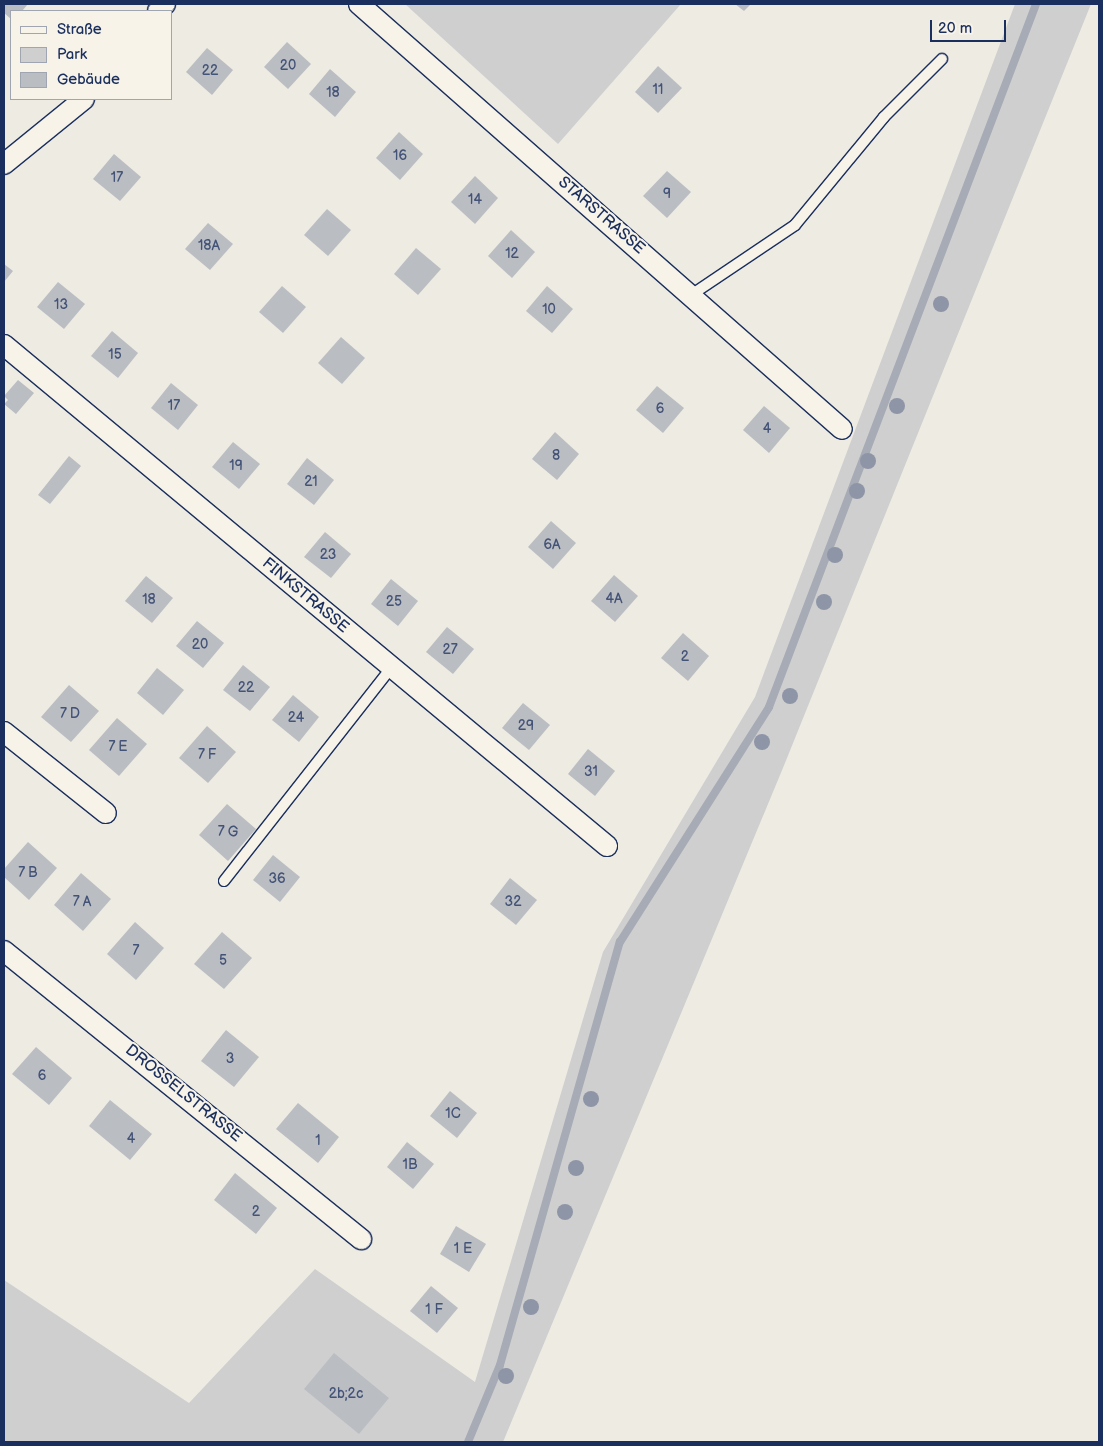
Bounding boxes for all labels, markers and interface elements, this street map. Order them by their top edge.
legend [10,10,172,100]
scale bar [933,10,1009,42]
text: 20 m [938,19,972,38]
text: Straße [57,20,102,39]
text: Park [57,45,87,64]
house number: 20 [280,58,296,74]
house number: 22 [202,63,218,79]
text: Gebäude [57,70,120,89]
house number: 11 [653,82,663,98]
house number: 18 [326,85,340,101]
house number: 16 [393,148,407,164]
house number: 17 [111,170,123,186]
street label: STARSTRASSE [554,173,648,259]
house number: 9 [663,186,671,202]
house number: 14 [468,192,482,208]
house number: 18A [198,238,220,254]
house number: 12 [505,246,519,262]
house number: 13 [54,297,68,313]
house number: 10 [542,302,556,318]
house number: 15 [108,347,122,363]
house number: 17 [168,398,180,414]
house number: 6 [656,401,664,417]
house number: 4 [763,421,771,437]
house number: 8 [552,448,560,464]
house number: 19 [229,458,243,474]
house number: 21 [304,474,318,490]
house number: 6A [543,537,561,553]
house number: 23 [320,547,336,563]
street label: FINKSTRASSE [258,554,352,638]
house number: 4A [605,591,623,607]
house number: 18 [142,592,156,608]
house number: 25 [386,594,402,610]
house number: 20 [192,637,208,653]
house number: 27 [442,642,458,658]
house number: 2 [681,649,689,665]
house number: 22 [238,680,254,696]
house number: 7 D [60,706,80,722]
house number: 24 [288,710,304,726]
house number: 29 [518,718,534,734]
house number: 7 E [108,739,128,755]
house number: 7 F [198,747,216,763]
house number: 31 [584,764,598,780]
house number: 7 G [217,824,239,840]
house number: 7 B [18,865,38,881]
house number: 36 [268,871,286,887]
house number: 7 A [72,894,92,910]
house number: 32 [505,894,521,910]
house number: 7 [133,943,139,959]
house number: 5 [219,953,227,969]
street label: DROSSELSTRASSE [121,1041,245,1147]
house number: 3 [226,1051,234,1067]
house number: 6 [38,1068,46,1084]
house number: 1C [445,1106,461,1122]
house number: 4 [127,1131,135,1147]
house number: 1 [315,1133,321,1149]
house number: 1B [402,1157,418,1173]
house number: 2 [252,1204,260,1220]
house number: 1 E [454,1241,472,1257]
house number: 1 F [425,1302,443,1318]
house number: 2b;2c [329,1386,363,1402]

